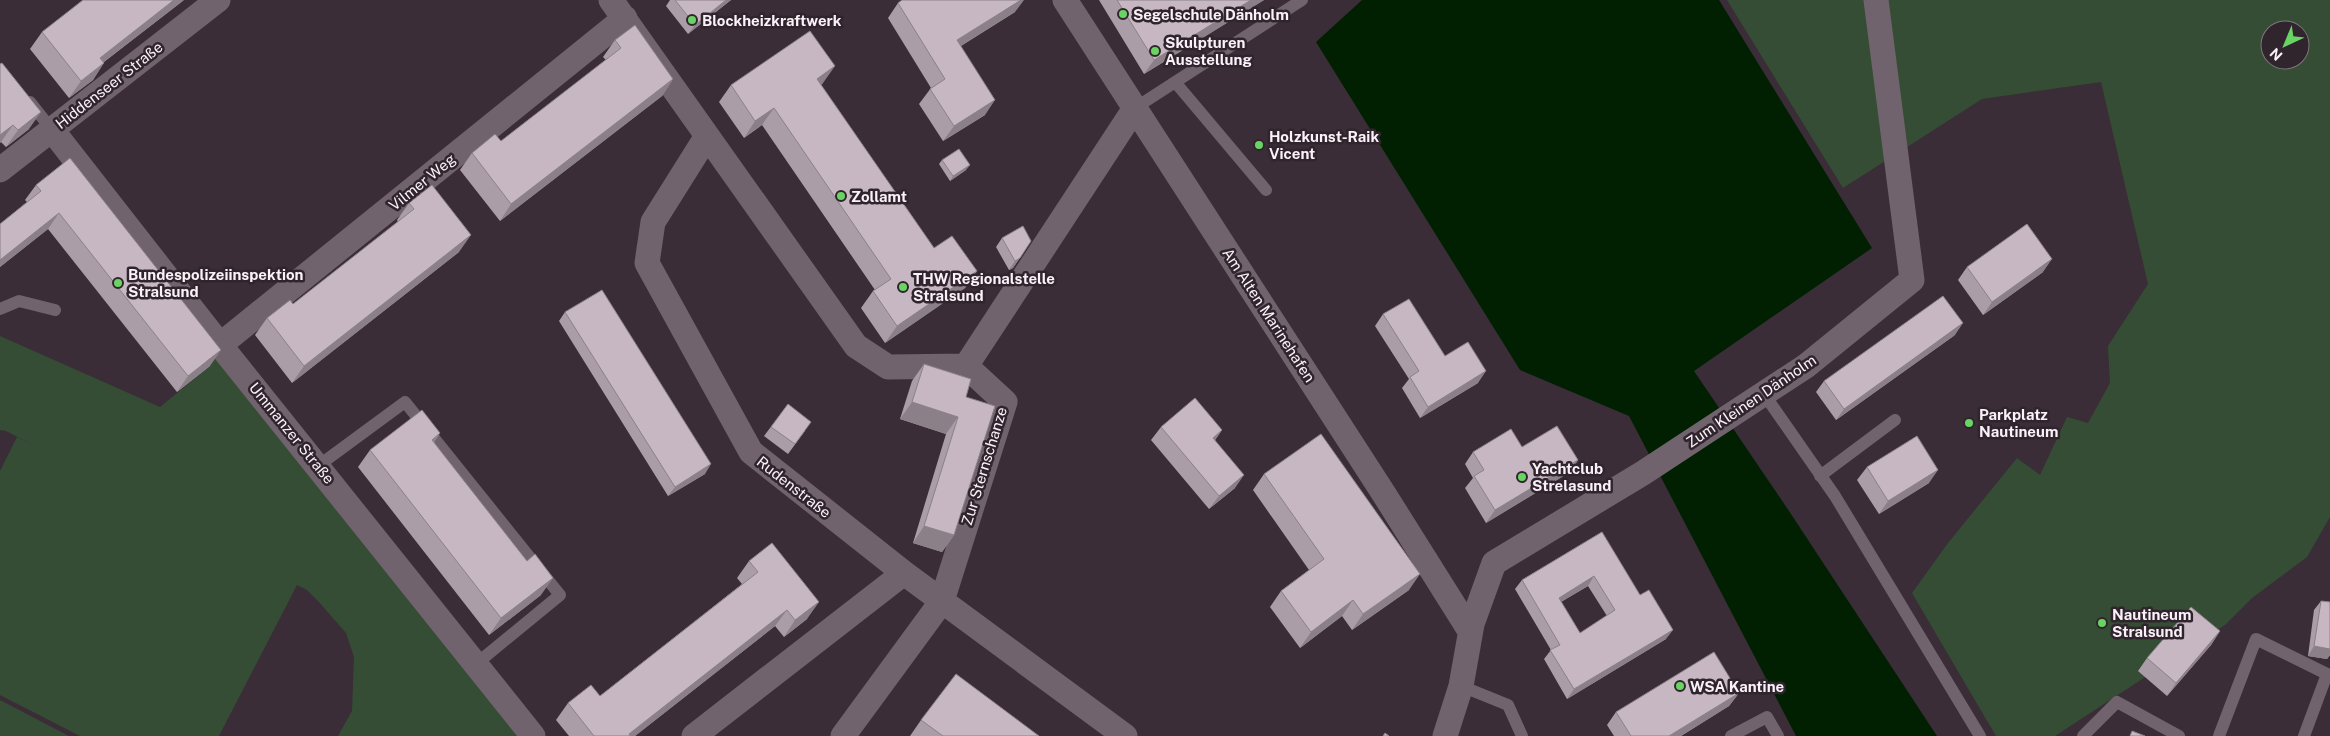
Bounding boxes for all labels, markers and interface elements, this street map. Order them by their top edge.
place label: Segelschule Dänholm [1133,6,1289,23]
marker: Segelschule Dänholm [1117,8,1129,20]
place label: Blockheizkraftwerk [702,12,842,29]
marker: Blockheizkraftwerk [686,14,698,26]
north arrow [2260,20,2310,70]
place label: Skulpturen Ausstellung [1165,34,1252,68]
street label: Hiddenseer Straße [52,38,166,132]
marker: Skulpturen Ausstellung [1149,45,1161,57]
text: N [2266,45,2285,64]
place label: Holzkunst-Raik Vicent [1269,128,1379,162]
marker: Holzkunst-Raik Vicent [1253,139,1265,151]
street label: Vilmer Weg [385,150,459,214]
place label: Zollamt [851,188,907,205]
marker: Zollamt [835,190,847,202]
street label: Am Alten Marinehafen [1219,245,1319,385]
place label: Bundespolizeiinspektion Stralsund [128,266,304,300]
place label: THW Regionalstelle Stralsund [913,270,1055,304]
marker: Bundespolizeiinspektion Stralsund [112,277,124,289]
marker: THW Regionalstelle Stralsund [897,281,909,293]
street label: Zum Kleinen Dänholm [1683,351,1819,451]
street label: Ummanzer Straße [246,379,338,487]
street label: Zur Sternschanze [958,405,1010,527]
place label: Parkplatz Nautineum [1979,406,2058,440]
marker: Parkplatz Nautineum [1963,417,1975,429]
street label: Rudenstraße [754,453,834,521]
place label: Yachtclub Strelasund [1532,460,1611,494]
marker: Yachtclub Strelasund [1516,471,1528,483]
place label: Nautineum Stralsund [2112,606,2191,640]
marker: Nautineum Stralsund [2096,617,2108,629]
place label: WSA Kantine [1690,678,1784,695]
marker: WSA Kantine [1674,680,1686,692]

